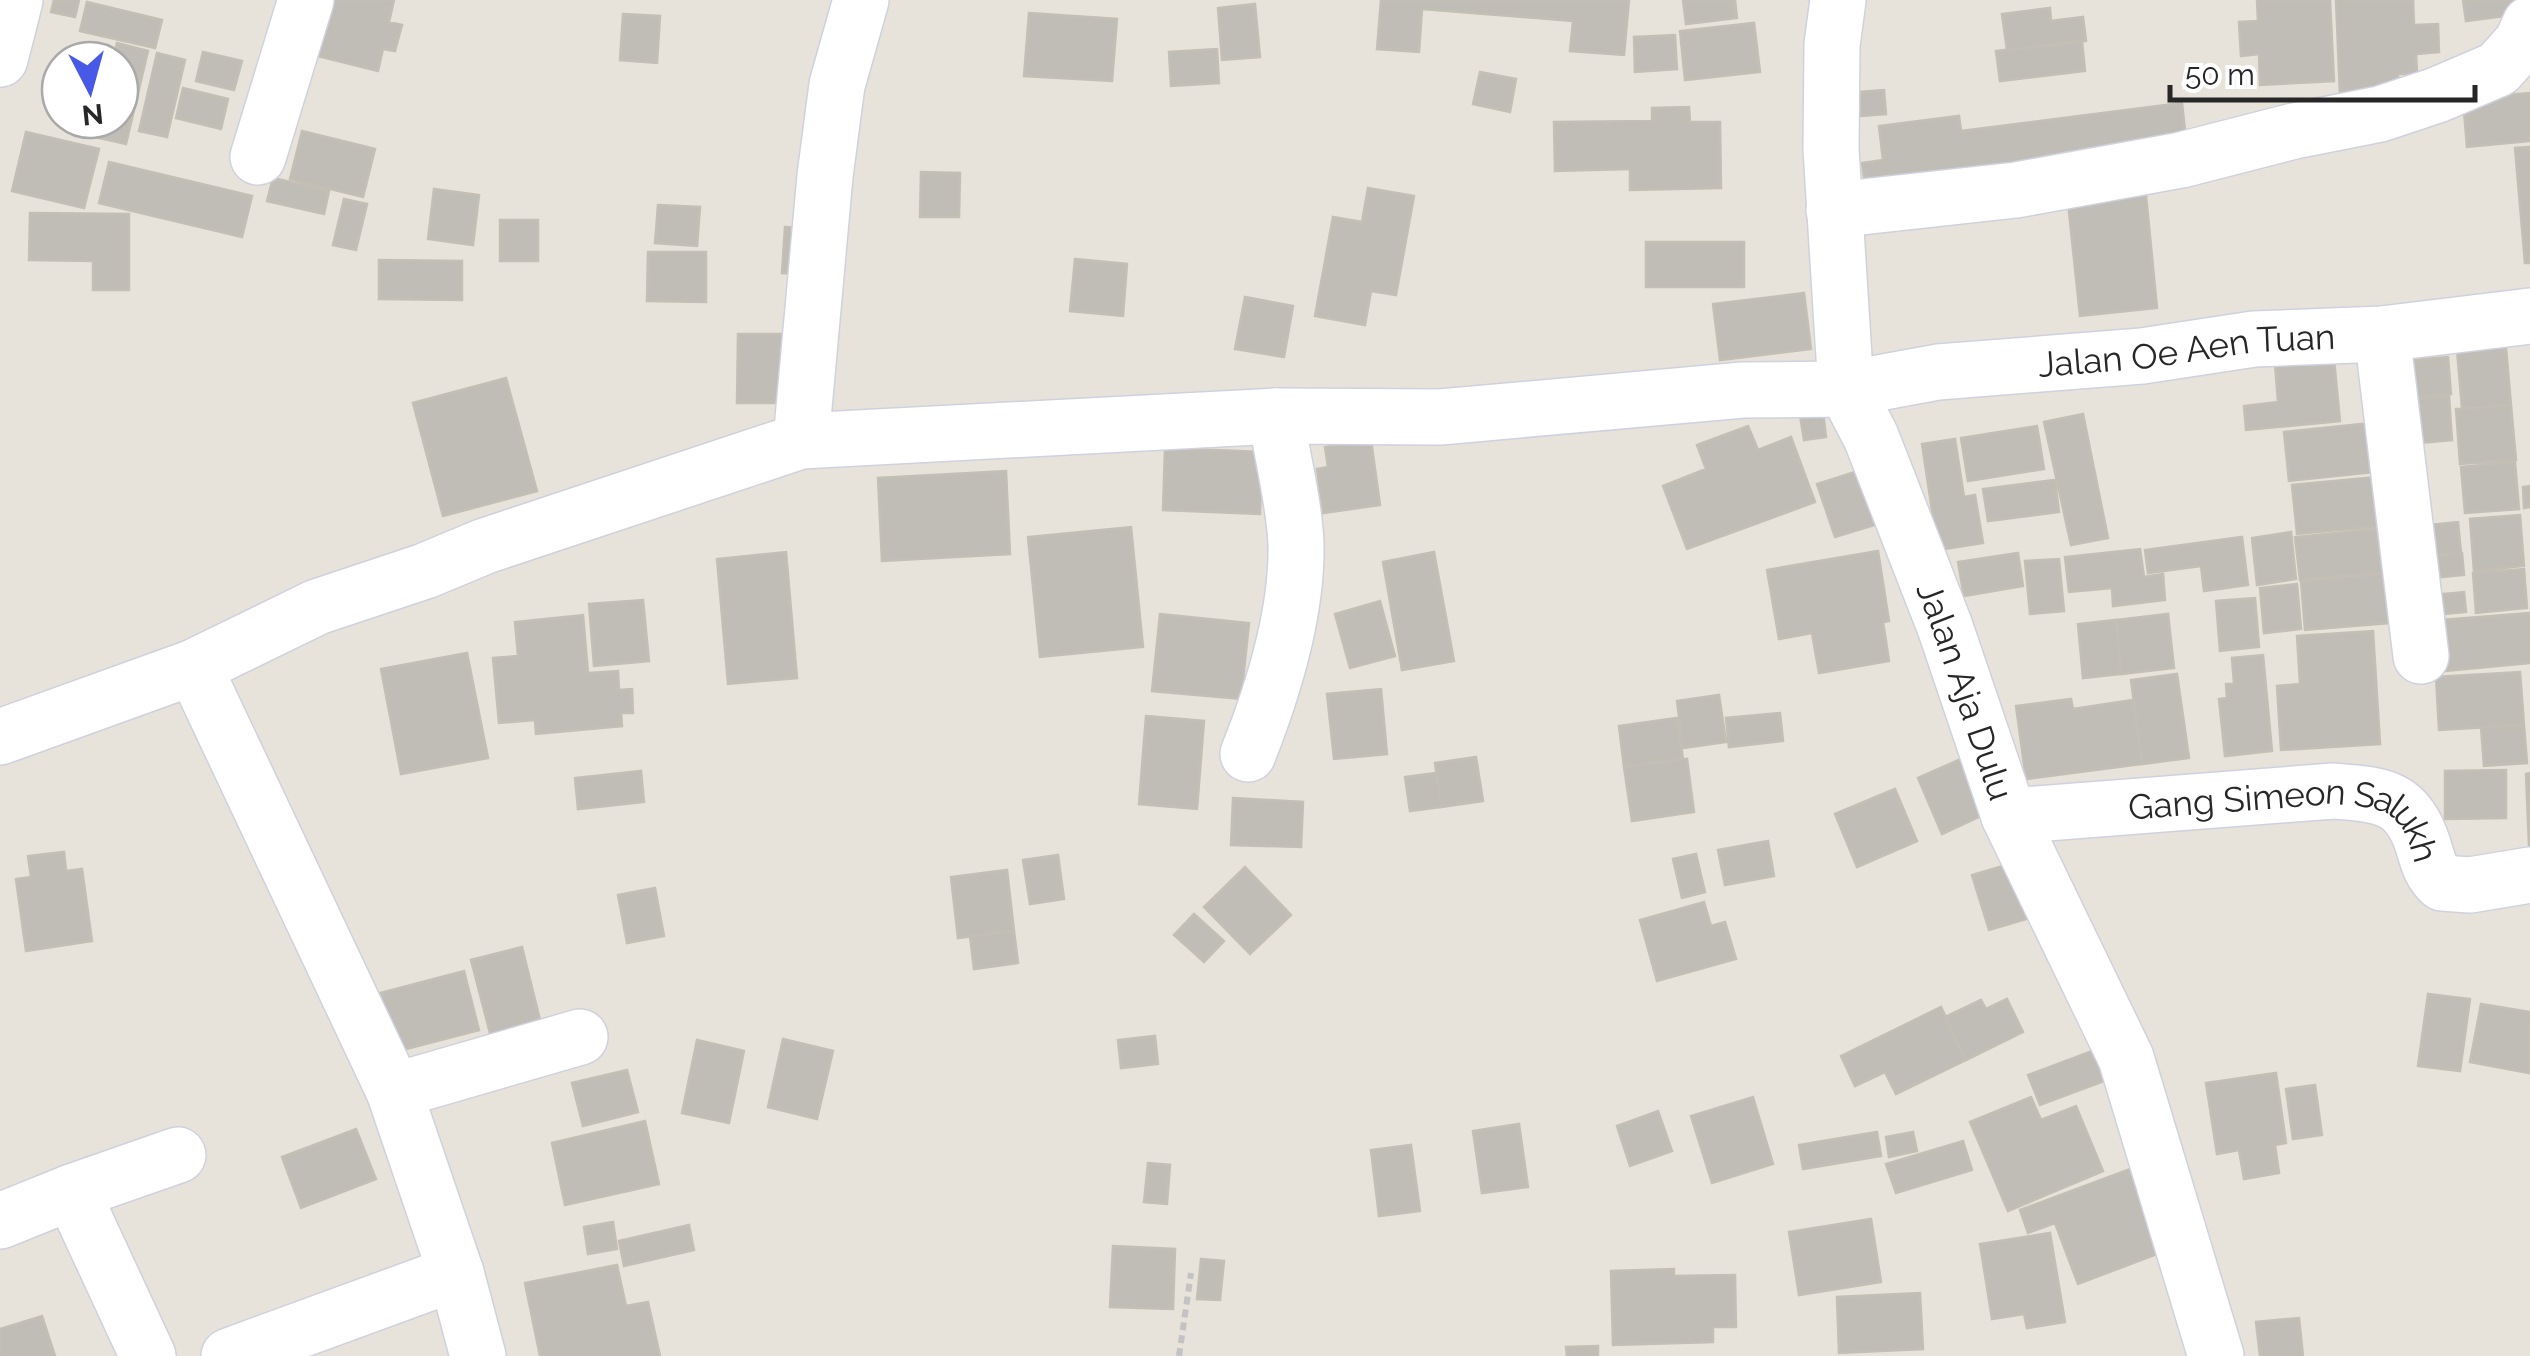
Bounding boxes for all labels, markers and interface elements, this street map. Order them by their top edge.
north arrow [40,40,140,140]
scale bar [2170,40,2475,102]
text: 50 m [2185,57,2255,92]
text: N [80,97,105,132]
street label: Jalan Oe Aen Tuan [2036,315,2336,385]
street label: Jalan Aja Dulu [1909,576,2023,805]
street label: Gang Simeon Salukh [2127,770,2447,866]

